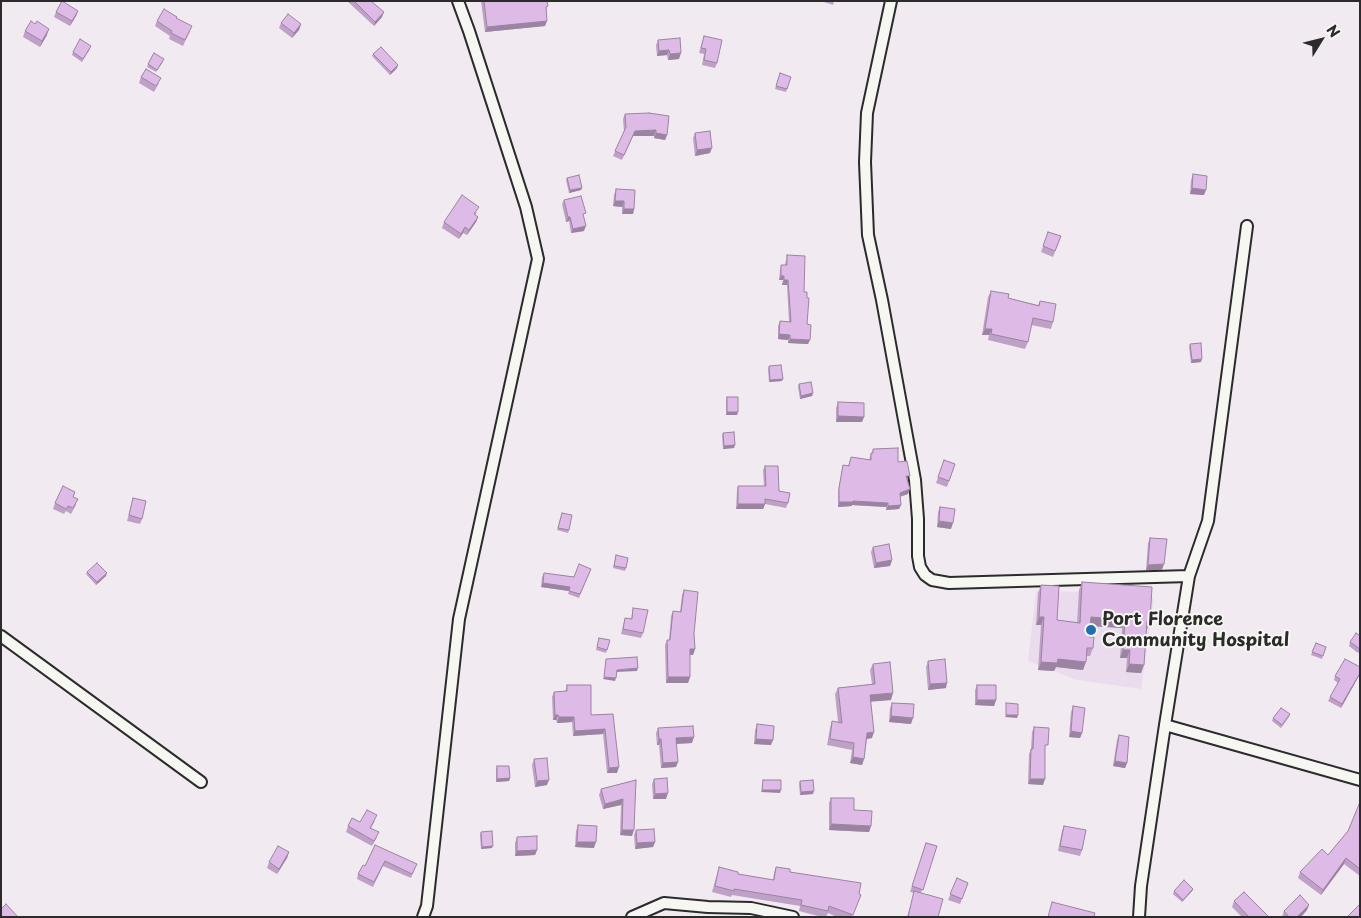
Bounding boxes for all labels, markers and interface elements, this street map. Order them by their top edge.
north arrow [1296,15,1346,65]
text: N [1322,20,1345,42]
place label: Port Florence Community Hospital [1102,609,1289,652]
marker: Port Florence Community Hospital [1084,623,1098,637]

